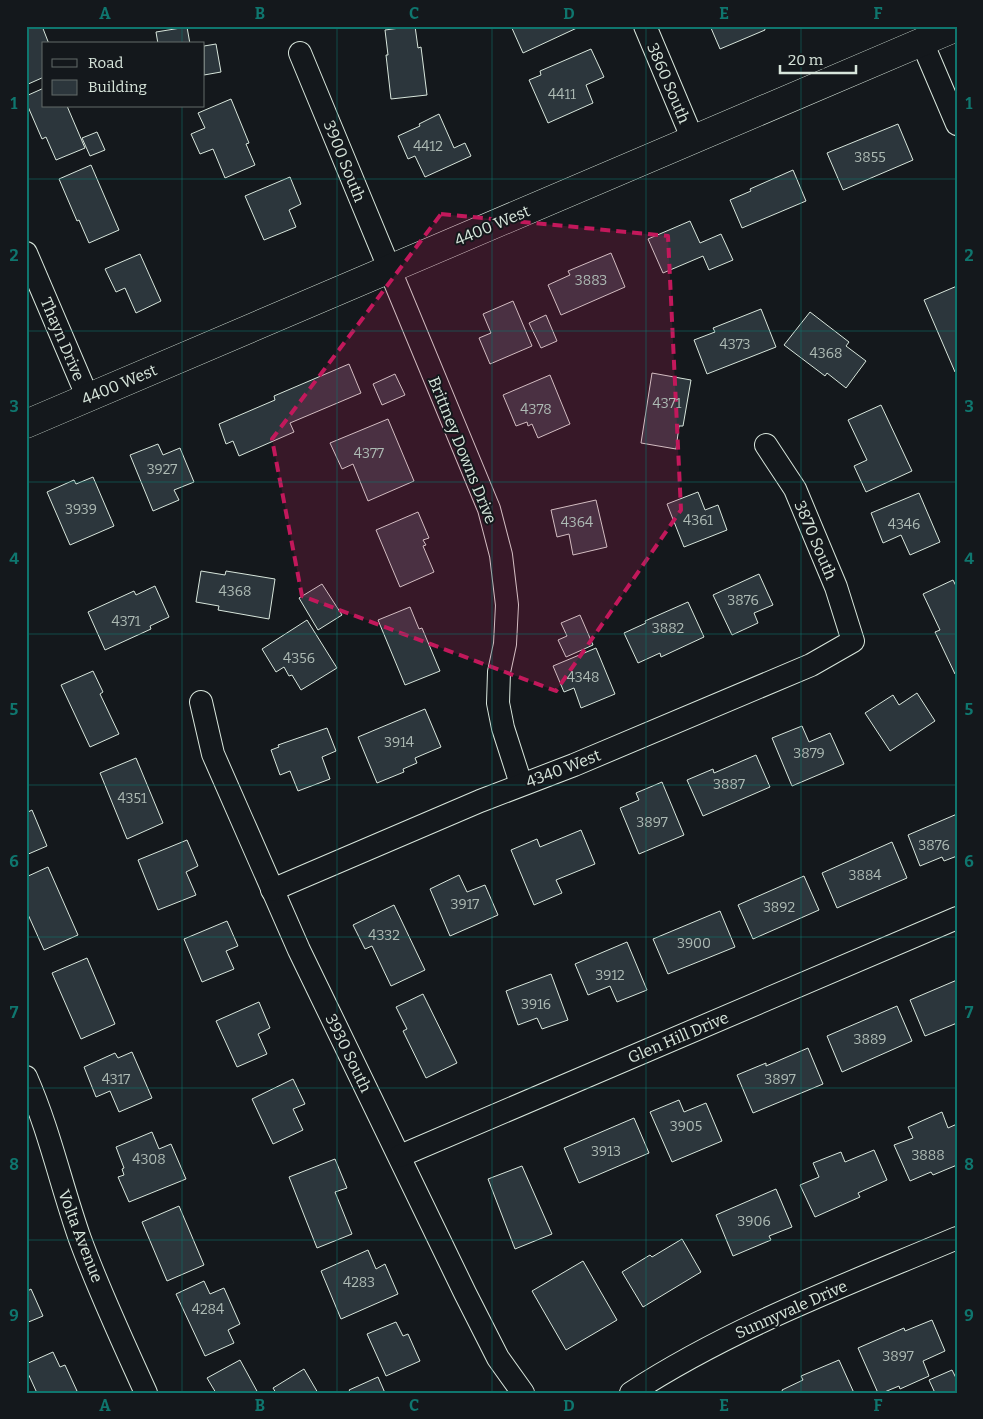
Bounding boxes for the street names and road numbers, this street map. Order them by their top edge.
street label: 3860 South [643,40,694,126]
street label: 3900 South [320,118,370,205]
street label: 4400 West [452,201,533,250]
street label: Thayn Drive [36,295,89,384]
street label: 4400 West [79,360,160,409]
street label: Brittney Downs Drive [424,374,501,526]
street label: 3870 South [790,498,841,583]
street label: 4340 West [523,745,603,791]
street label: Glen Hill Drive [625,1008,731,1067]
street label: 3930 South [321,1011,376,1096]
street label: Volta Avenue [54,1187,107,1285]
street label: Sunnyvale Drive [732,1276,850,1343]

